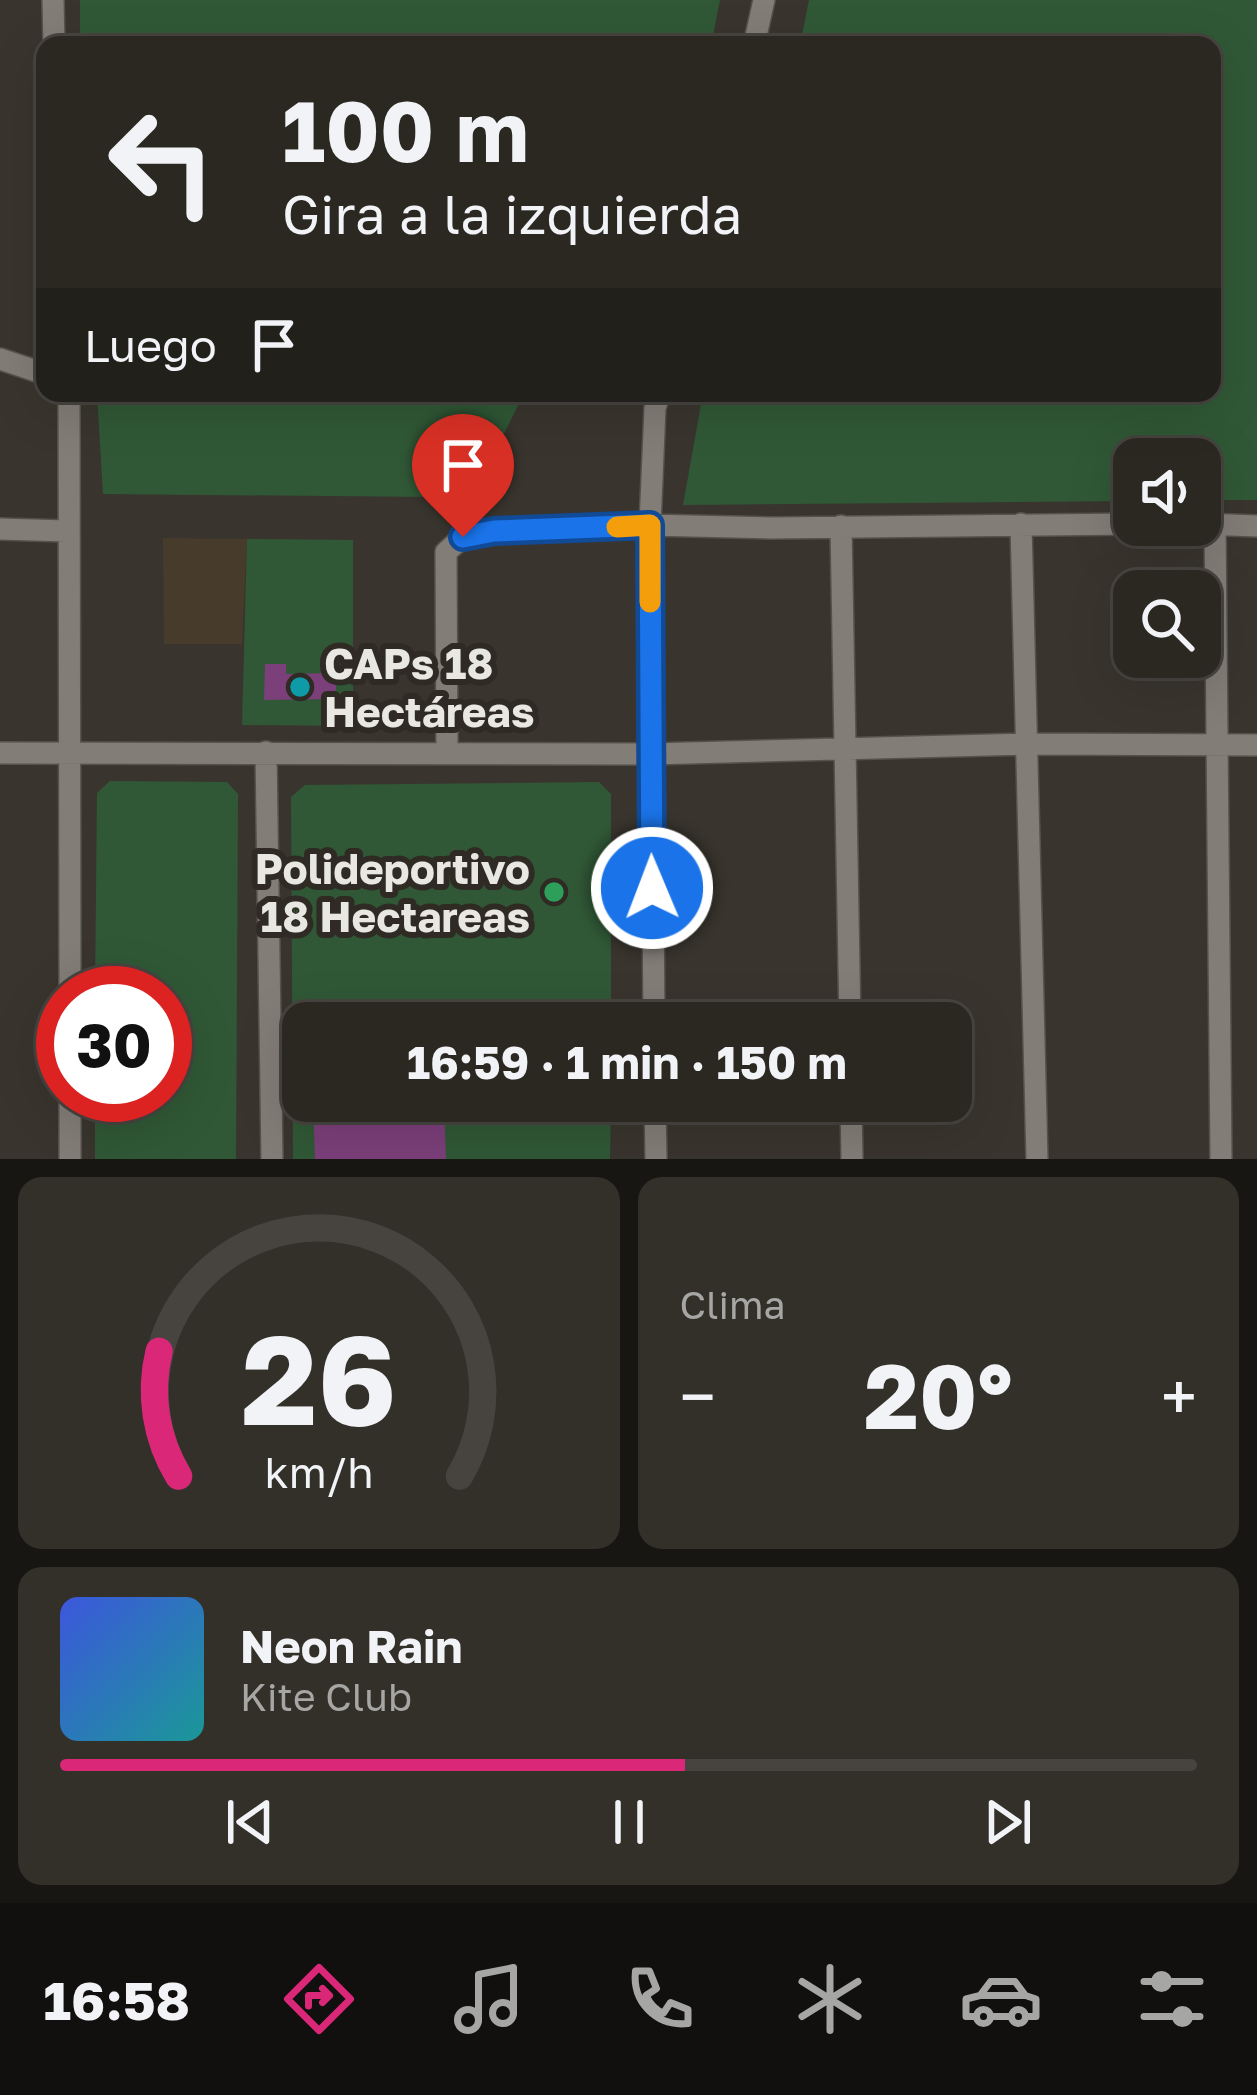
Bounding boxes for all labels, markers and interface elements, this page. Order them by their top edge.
text: 100 m [282,80,529,180]
icon: left [84,84,240,240]
text: Gira a la izquierda [282,181,742,246]
icon: arrive [241,312,307,378]
text: Luego [84,318,217,372]
pin [412,414,514,537]
icon: arrive [430,432,496,498]
map controls [1113,438,1221,678]
button: sound [1113,438,1221,546]
button: search [1113,570,1221,678]
place label: CAPs 18 Hectáreas [324,638,534,736]
marker: CAPs 18 Hectáreas [287,674,313,700]
position arrow [589,825,715,951]
place label: Polideportivo 18 Hectareas [255,843,530,941]
marker: Polideportivo 18 Hectareas [541,879,567,905]
speed limit sign: 30 [36,966,192,1122]
text: 16:59 · 1 min · 150 m [407,1035,847,1089]
text: Clima [680,1281,786,1328]
text: 26 [241,1303,396,1452]
text: 20° [864,1341,1013,1449]
text: − [680,1356,716,1436]
text: + [1161,1356,1197,1436]
text: km/h [264,1446,373,1497]
text: Neon Rain [240,1619,463,1673]
text: Kite Club [240,1673,412,1720]
icon: previous [217,1789,283,1855]
icon: pause [596,1789,662,1855]
icon: next [975,1789,1041,1855]
icon: directions [277,1957,361,2041]
icon: music [447,1957,531,2041]
icon: phone [618,1957,702,2041]
icon: climate [788,1957,872,2041]
icon: car [959,1957,1043,2041]
icon: filters [1130,1957,1214,2041]
text: 16:58 [43,1967,190,2032]

